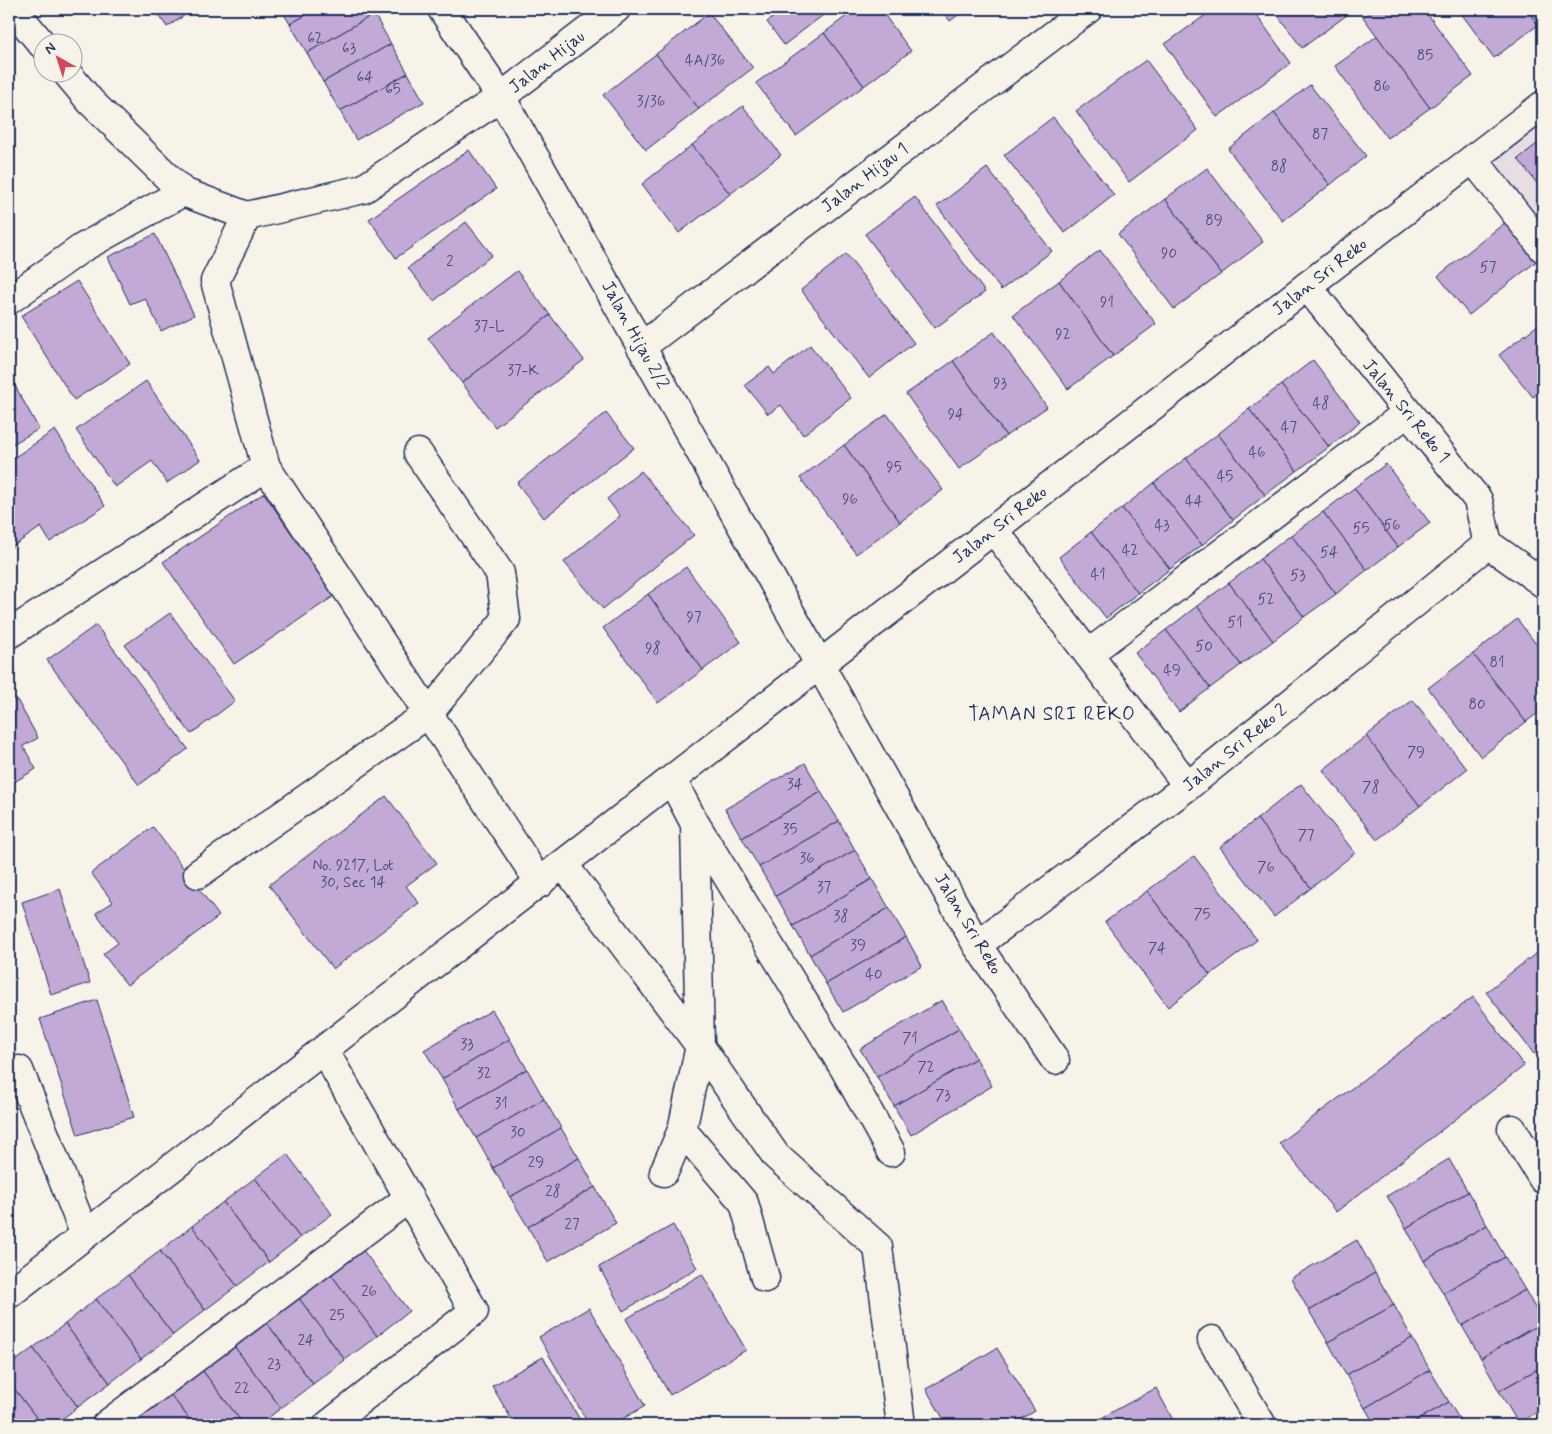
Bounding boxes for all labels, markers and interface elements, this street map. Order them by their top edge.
street label: Jalan Hijau [504,25,590,99]
house number: 62 [307,29,323,49]
north arrow [32,32,82,82]
text: N [41,39,60,59]
house number: 63 [342,39,356,59]
house number: 85 [1417,46,1433,66]
house number: 4A/36 [685,51,725,71]
house number: 64 [357,68,373,88]
house number: 86 [1374,77,1390,97]
house number: 65 [385,80,401,100]
house number: 3/36 [637,92,665,112]
house number: 87 [1312,125,1328,145]
street label: Jalan Hijau 1 [817,137,913,219]
house number: 88 [1271,157,1287,177]
house number: 89 [1205,211,1223,231]
street label: Jalan Sri Reko [1268,232,1372,322]
house number: 90 [1161,244,1177,264]
house number: 2 [446,252,454,272]
house number: 57 [1480,258,1497,278]
street label: Jalan Hijau 2/2 [595,276,675,394]
house number: 91 [1100,293,1114,313]
house number: 37-L [474,317,505,337]
house number: 92 [1055,325,1071,345]
street label: Jalan Sri Reko 1 [1357,354,1455,468]
house number: 37-K [507,361,539,381]
house number: 93 [993,374,1007,394]
house number: 48 [1313,394,1329,414]
house number: 94 [948,405,964,425]
house number: 47 [1281,418,1298,438]
house number: 46 [1248,443,1266,463]
house number: 95 [886,458,902,478]
house number: 45 [1217,467,1233,487]
street label: Jalan Sri Reko [948,480,1052,570]
house number: 96 [842,490,858,510]
house number: 44 [1185,492,1203,512]
house number: 43 [1154,516,1170,536]
house number: 56 [1383,516,1401,536]
house number: 55 [1353,519,1370,539]
house number: 42 [1122,541,1138,561]
house number: 54 [1320,543,1338,563]
house number: 41 [1090,565,1106,585]
house number: 53 [1290,566,1306,586]
house number: 52 [1258,590,1275,610]
house number: 97 [687,608,702,628]
house number: 51 [1227,613,1243,633]
house number: 50 [1195,637,1213,657]
house number: 98 [645,639,661,659]
house number: 81 [1490,653,1504,673]
house number: 49 [1163,661,1181,681]
house number: 80 [1468,695,1486,715]
street label: Jalan Sri Reko 2 [1178,698,1292,798]
district label: TAMAN SRI REKO [968,702,1136,727]
house number: 79 [1407,743,1425,763]
house number: 34 [787,775,803,795]
house number: 78 [1362,778,1380,798]
house number: 35 [783,820,797,840]
house number: 77 [1298,826,1315,846]
house number: 36 [799,849,815,869]
house number: No. 9217, Lot 30, Sec 14 [313,856,394,893]
house number: 76 [1257,858,1275,878]
street label: Jalan Sri Reko [928,869,1008,979]
house number: 37 [817,878,832,898]
house number: 75 [1193,905,1211,925]
house number: 38 [833,907,849,927]
house number: 39 [850,936,866,956]
house number: 74 [1148,939,1166,959]
house number: 40 [865,965,883,985]
house number: 71 [902,1029,918,1049]
house number: 33 [460,1035,474,1055]
house number: 72 [917,1058,935,1078]
house number: 32 [477,1064,491,1084]
house number: 73 [935,1086,951,1106]
house number: 31 [494,1094,508,1114]
house number: 30 [510,1123,526,1143]
house number: 29 [528,1153,544,1173]
house number: 28 [545,1182,561,1202]
house number: 27 [565,1215,580,1235]
house number: 26 [361,1282,377,1302]
house number: 25 [329,1306,345,1326]
house number: 24 [298,1331,314,1351]
house number: 23 [267,1355,281,1375]
house number: 22 [234,1379,250,1399]

